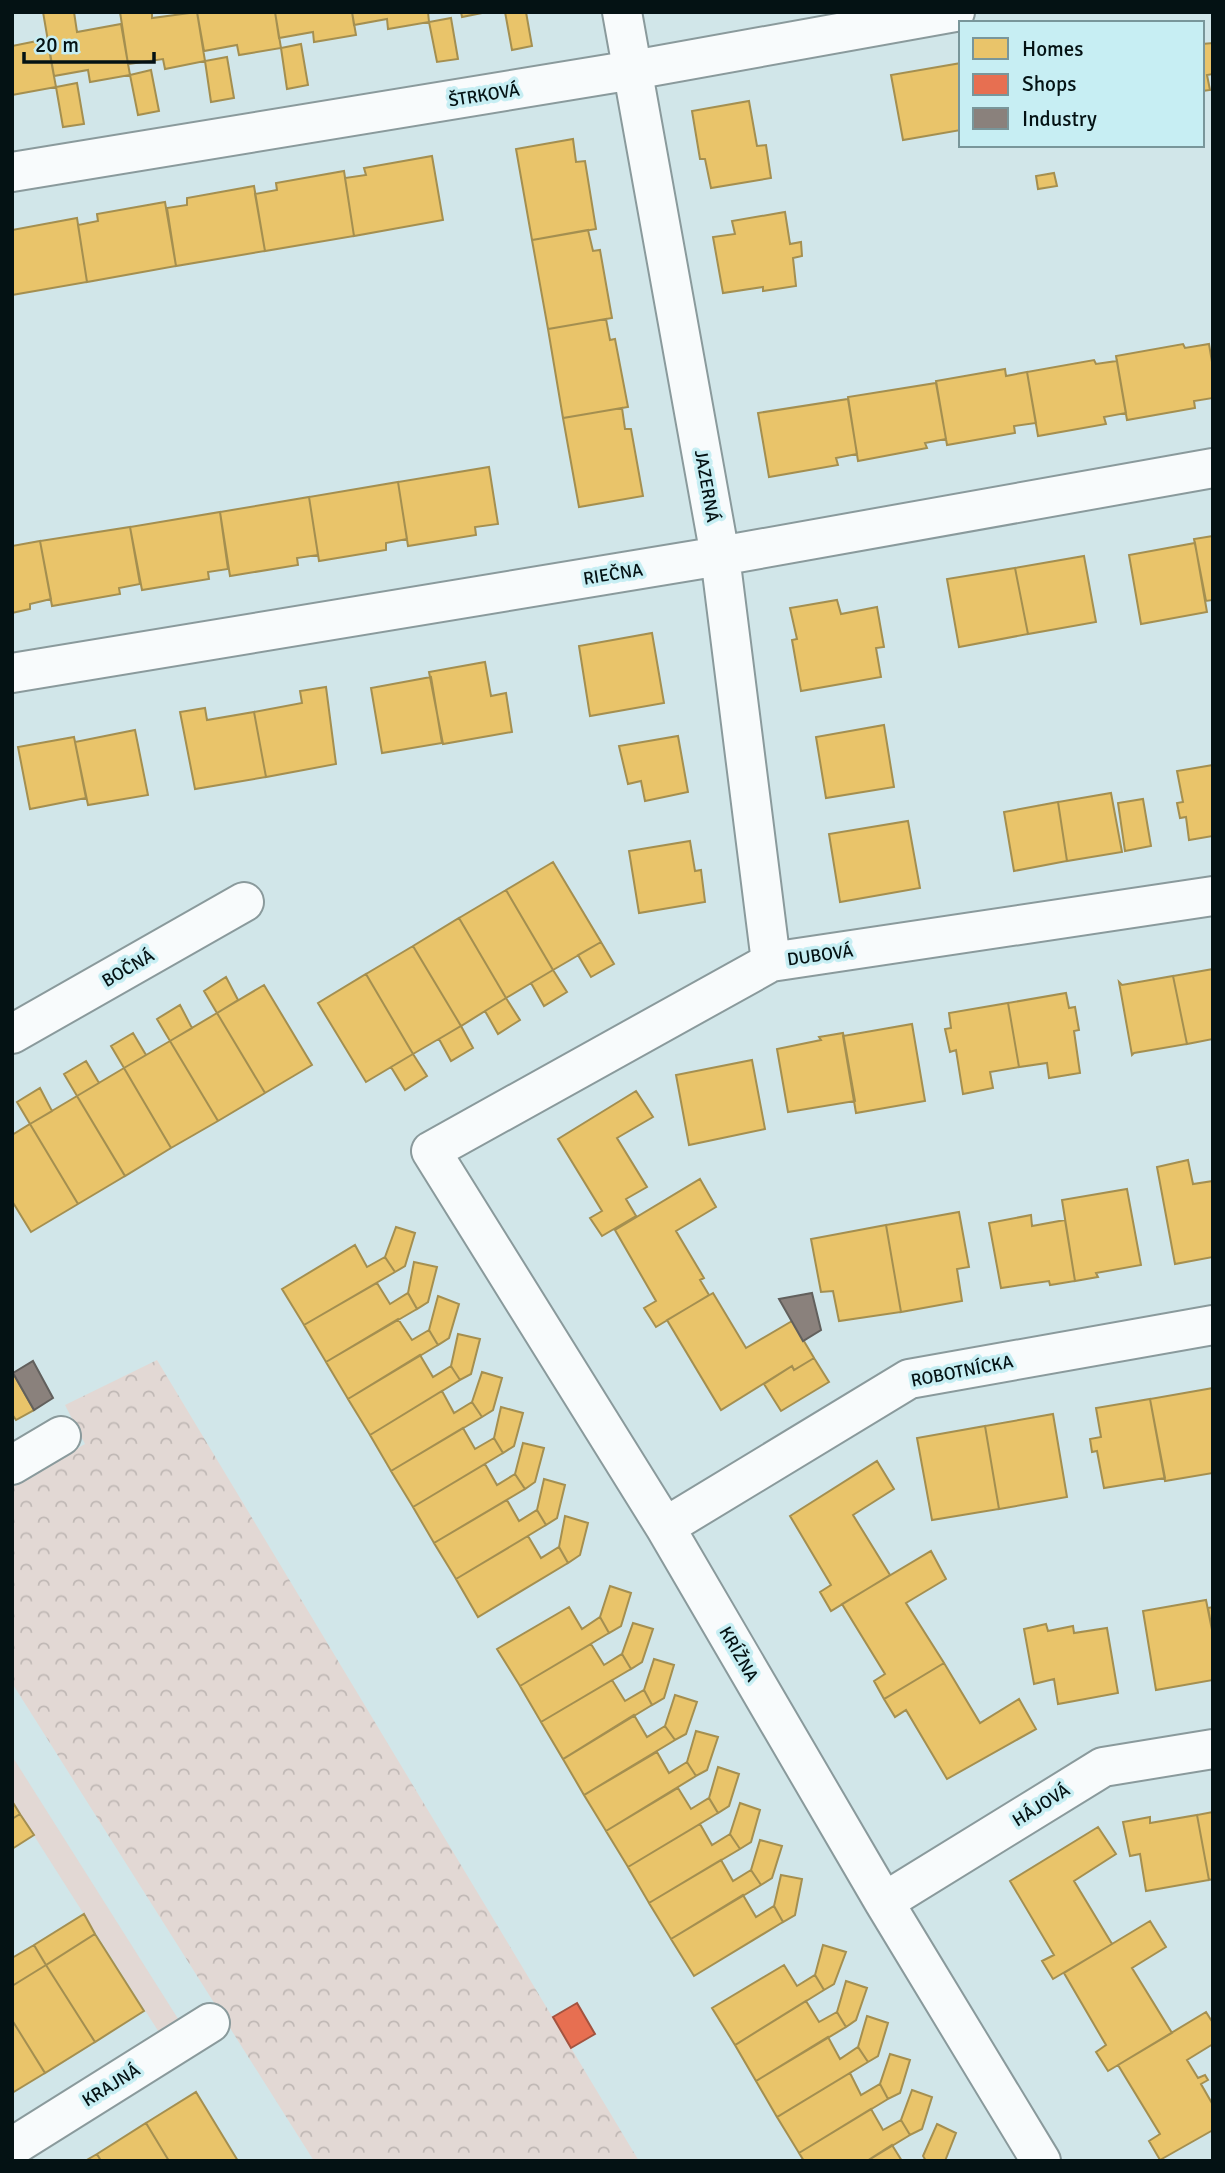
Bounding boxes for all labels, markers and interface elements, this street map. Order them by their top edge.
scale bar [24,21,154,65]
legend [959,21,1204,147]
text: 20 m [35,32,79,58]
text: Homes [1022,36,1084,62]
text: Shops [1022,71,1076,97]
street label: ŠTRKOVÁ [447,79,521,111]
text: Industry [1022,106,1097,132]
street label: JAZERNÁ [690,448,724,524]
street label: RIEČNA [582,558,644,590]
street label: DUBOVÁ [786,939,854,971]
street label: BOČNÁ [98,944,158,992]
street label: ROBOTNÍCKA [909,1350,1015,1392]
street label: KRÍŽNA [714,1622,764,1686]
street label: HÁJOVÁ [1008,1779,1074,1831]
street label: KRAJNÁ [78,2059,144,2111]

